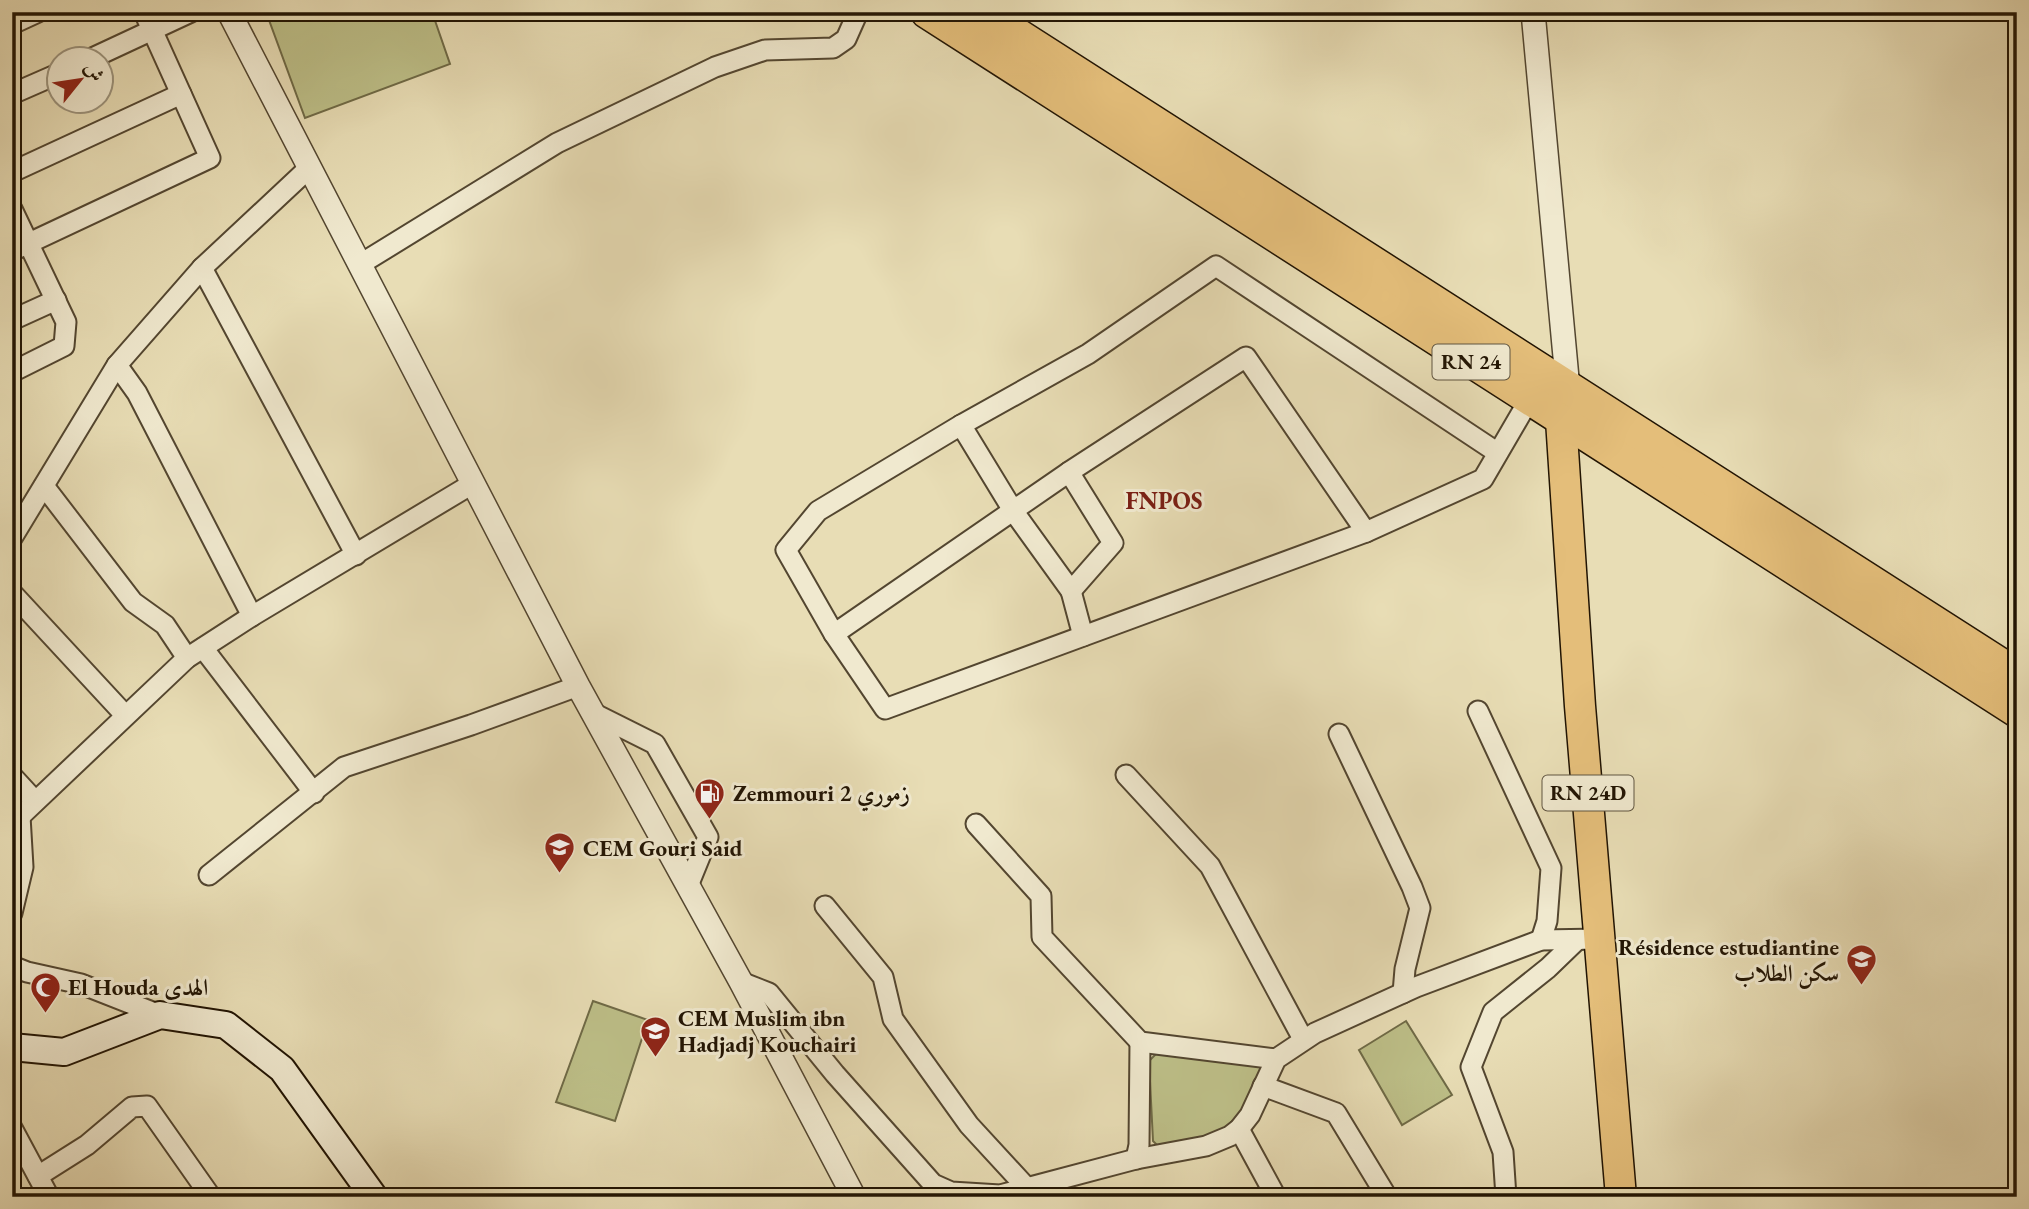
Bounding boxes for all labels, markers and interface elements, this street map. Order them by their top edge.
north arrow [46,46,116,116]
text: ش [79,57,110,86]
road number: RN 24 [1432,344,1510,380]
district label: FNPOS [1125,485,1203,516]
fuel station icon: Zemmouri 2 زموري [693,776,727,820]
road number: RN 24D [1542,776,1634,810]
place label: Zemmouri 2 زموري [733,778,910,812]
school or university icon: CEM Gouri Said [543,831,577,875]
place label: CEM Gouri Said [583,833,743,863]
place label: Résidence estudiantine سكن الطلاب [1618,932,1839,989]
school or university icon: Résidence estudiantine سكن الطلاب [1845,943,1879,987]
mosque icon: El Houda الهدى [28,970,62,1014]
place label: El Houda الهدى [68,972,208,1002]
place label: CEM Muslim ibn Hadjadj Kouchairi [678,1003,857,1059]
school or university icon: CEM Muslim ibn Hadjadj Kouchairi [638,1014,672,1058]

